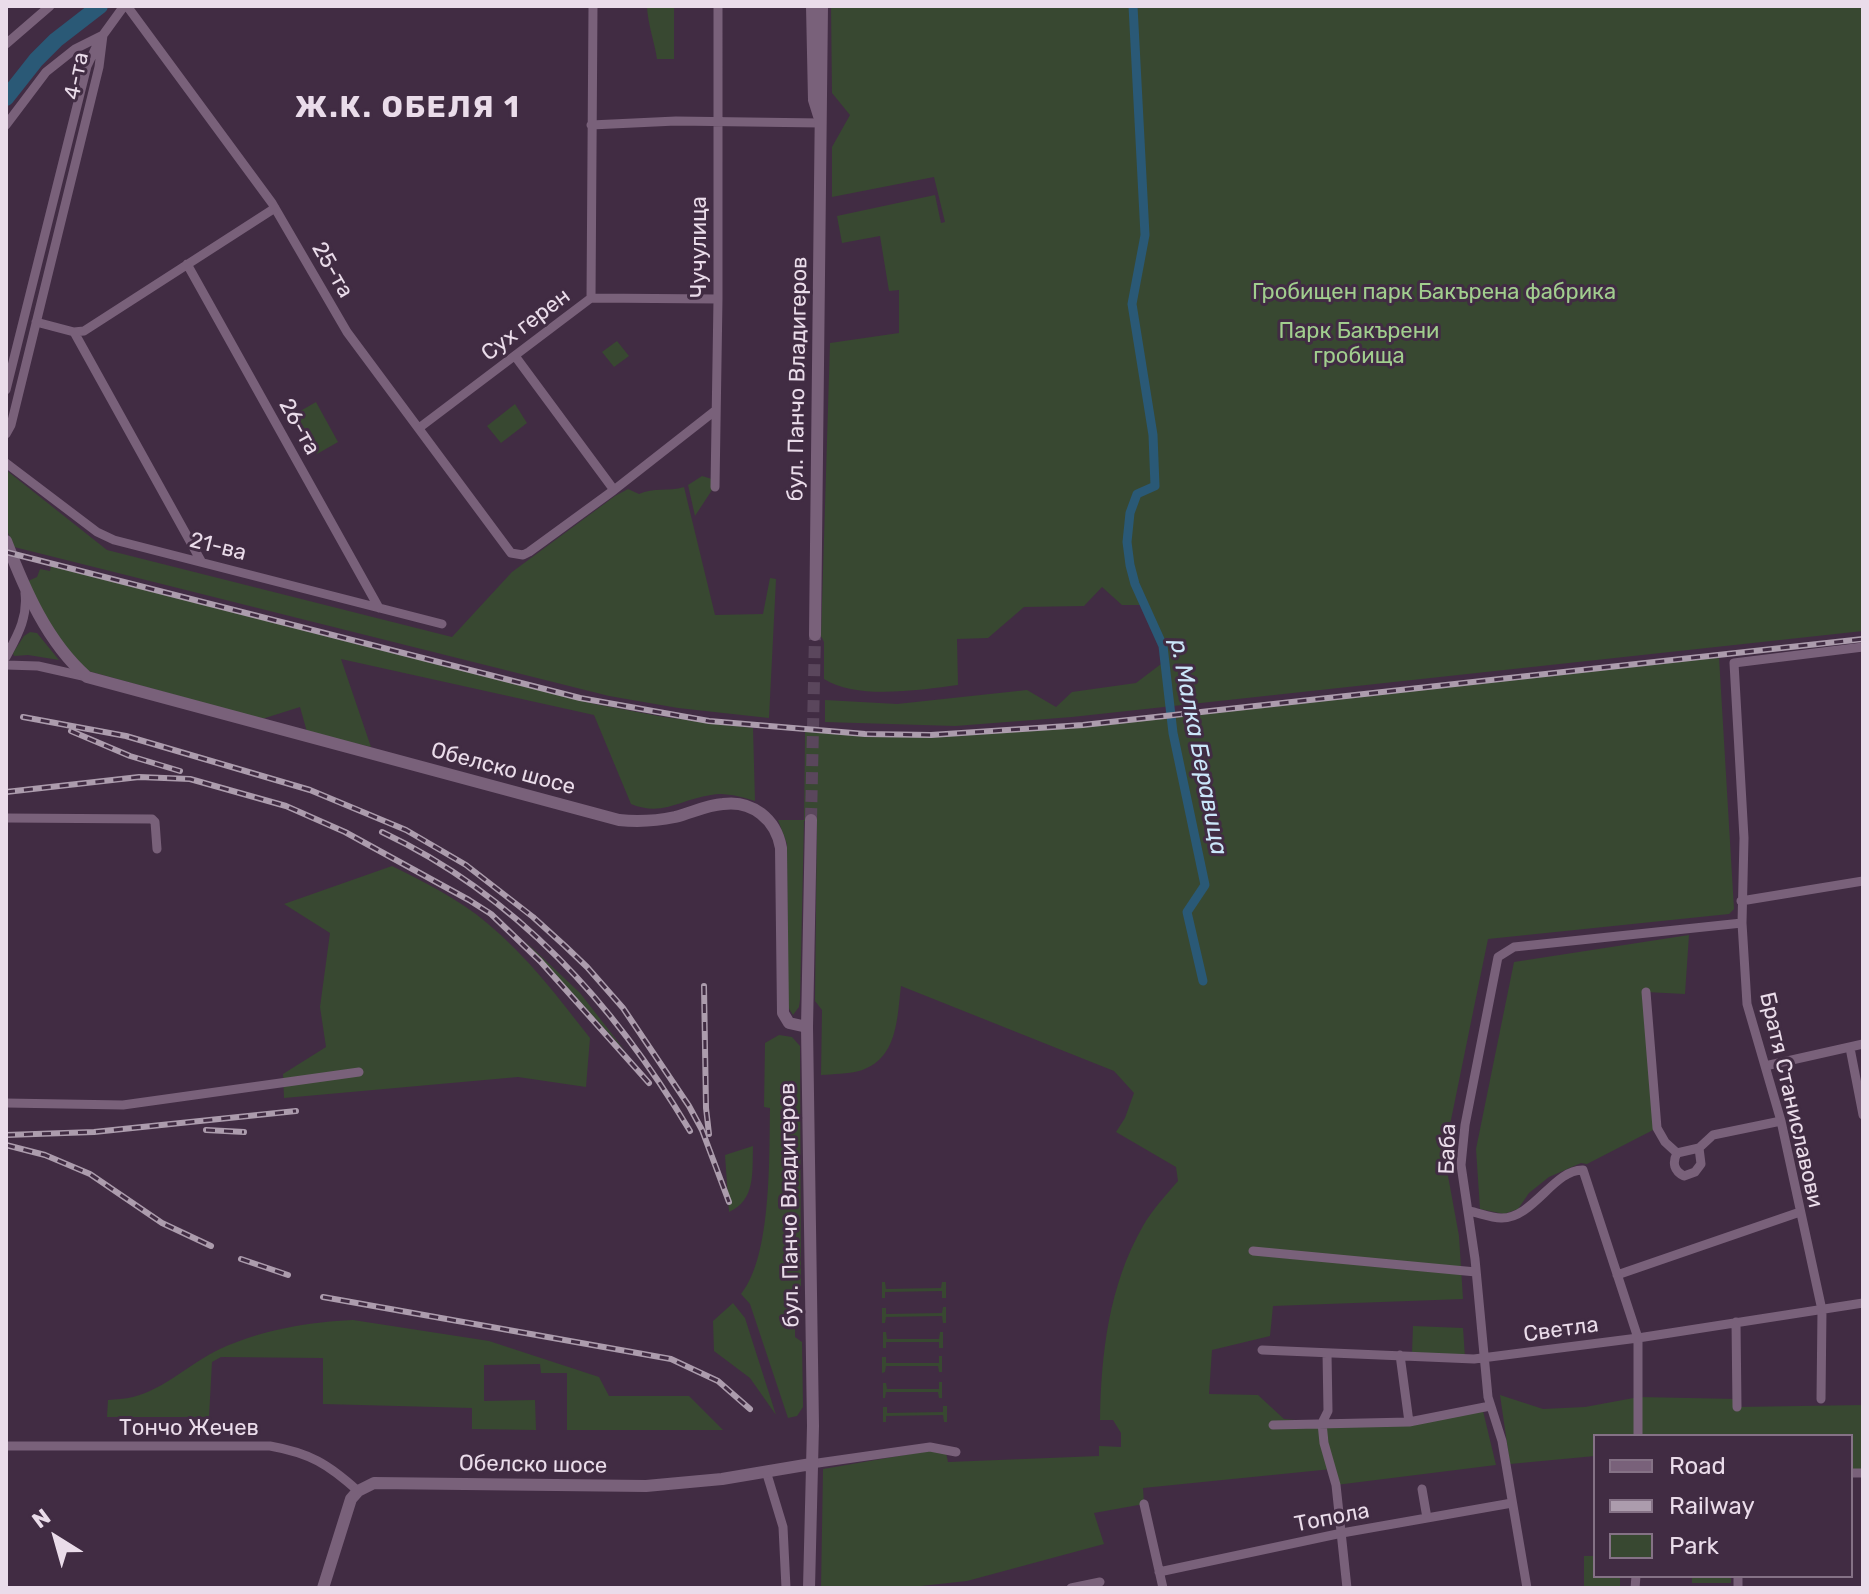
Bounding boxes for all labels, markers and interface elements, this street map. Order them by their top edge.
street label: 4-та [59,50,95,102]
district label: Ж.К. ОБЕЛЯ 1 [295,90,521,126]
street label: Чучулица [687,196,713,298]
street label: 25-та [306,237,358,303]
street label: бул. Панчо Владигеров [783,256,813,502]
park label: Гробищен парк Бакърена фабрика [1252,280,1616,306]
street label: Сух герен [476,283,576,367]
park label: Парк Бакърени гробища [1279,319,1439,370]
street label: 26-та [273,394,325,460]
street label: 21-ва [187,527,249,567]
water label: р. Малка Беравица [1163,636,1233,858]
street label: Обелско шосе [428,737,578,801]
street label: Братя Станиславови [1753,990,1829,1210]
street label: бул. Панчо Владигеров [775,1082,805,1328]
street label: Баба [1434,1123,1462,1175]
street label: Светла [1522,1312,1600,1348]
street label: Тончо Жечев [119,1416,259,1442]
legend [1593,1434,1853,1578]
street label: Обелско шосе [459,1451,607,1479]
text: Road [1669,1452,1726,1480]
text: Railway [1669,1492,1755,1520]
north arrow [16,1498,96,1578]
street label: Топола [1292,1498,1372,1538]
text: N [27,1503,56,1534]
text: Park [1669,1532,1719,1560]

